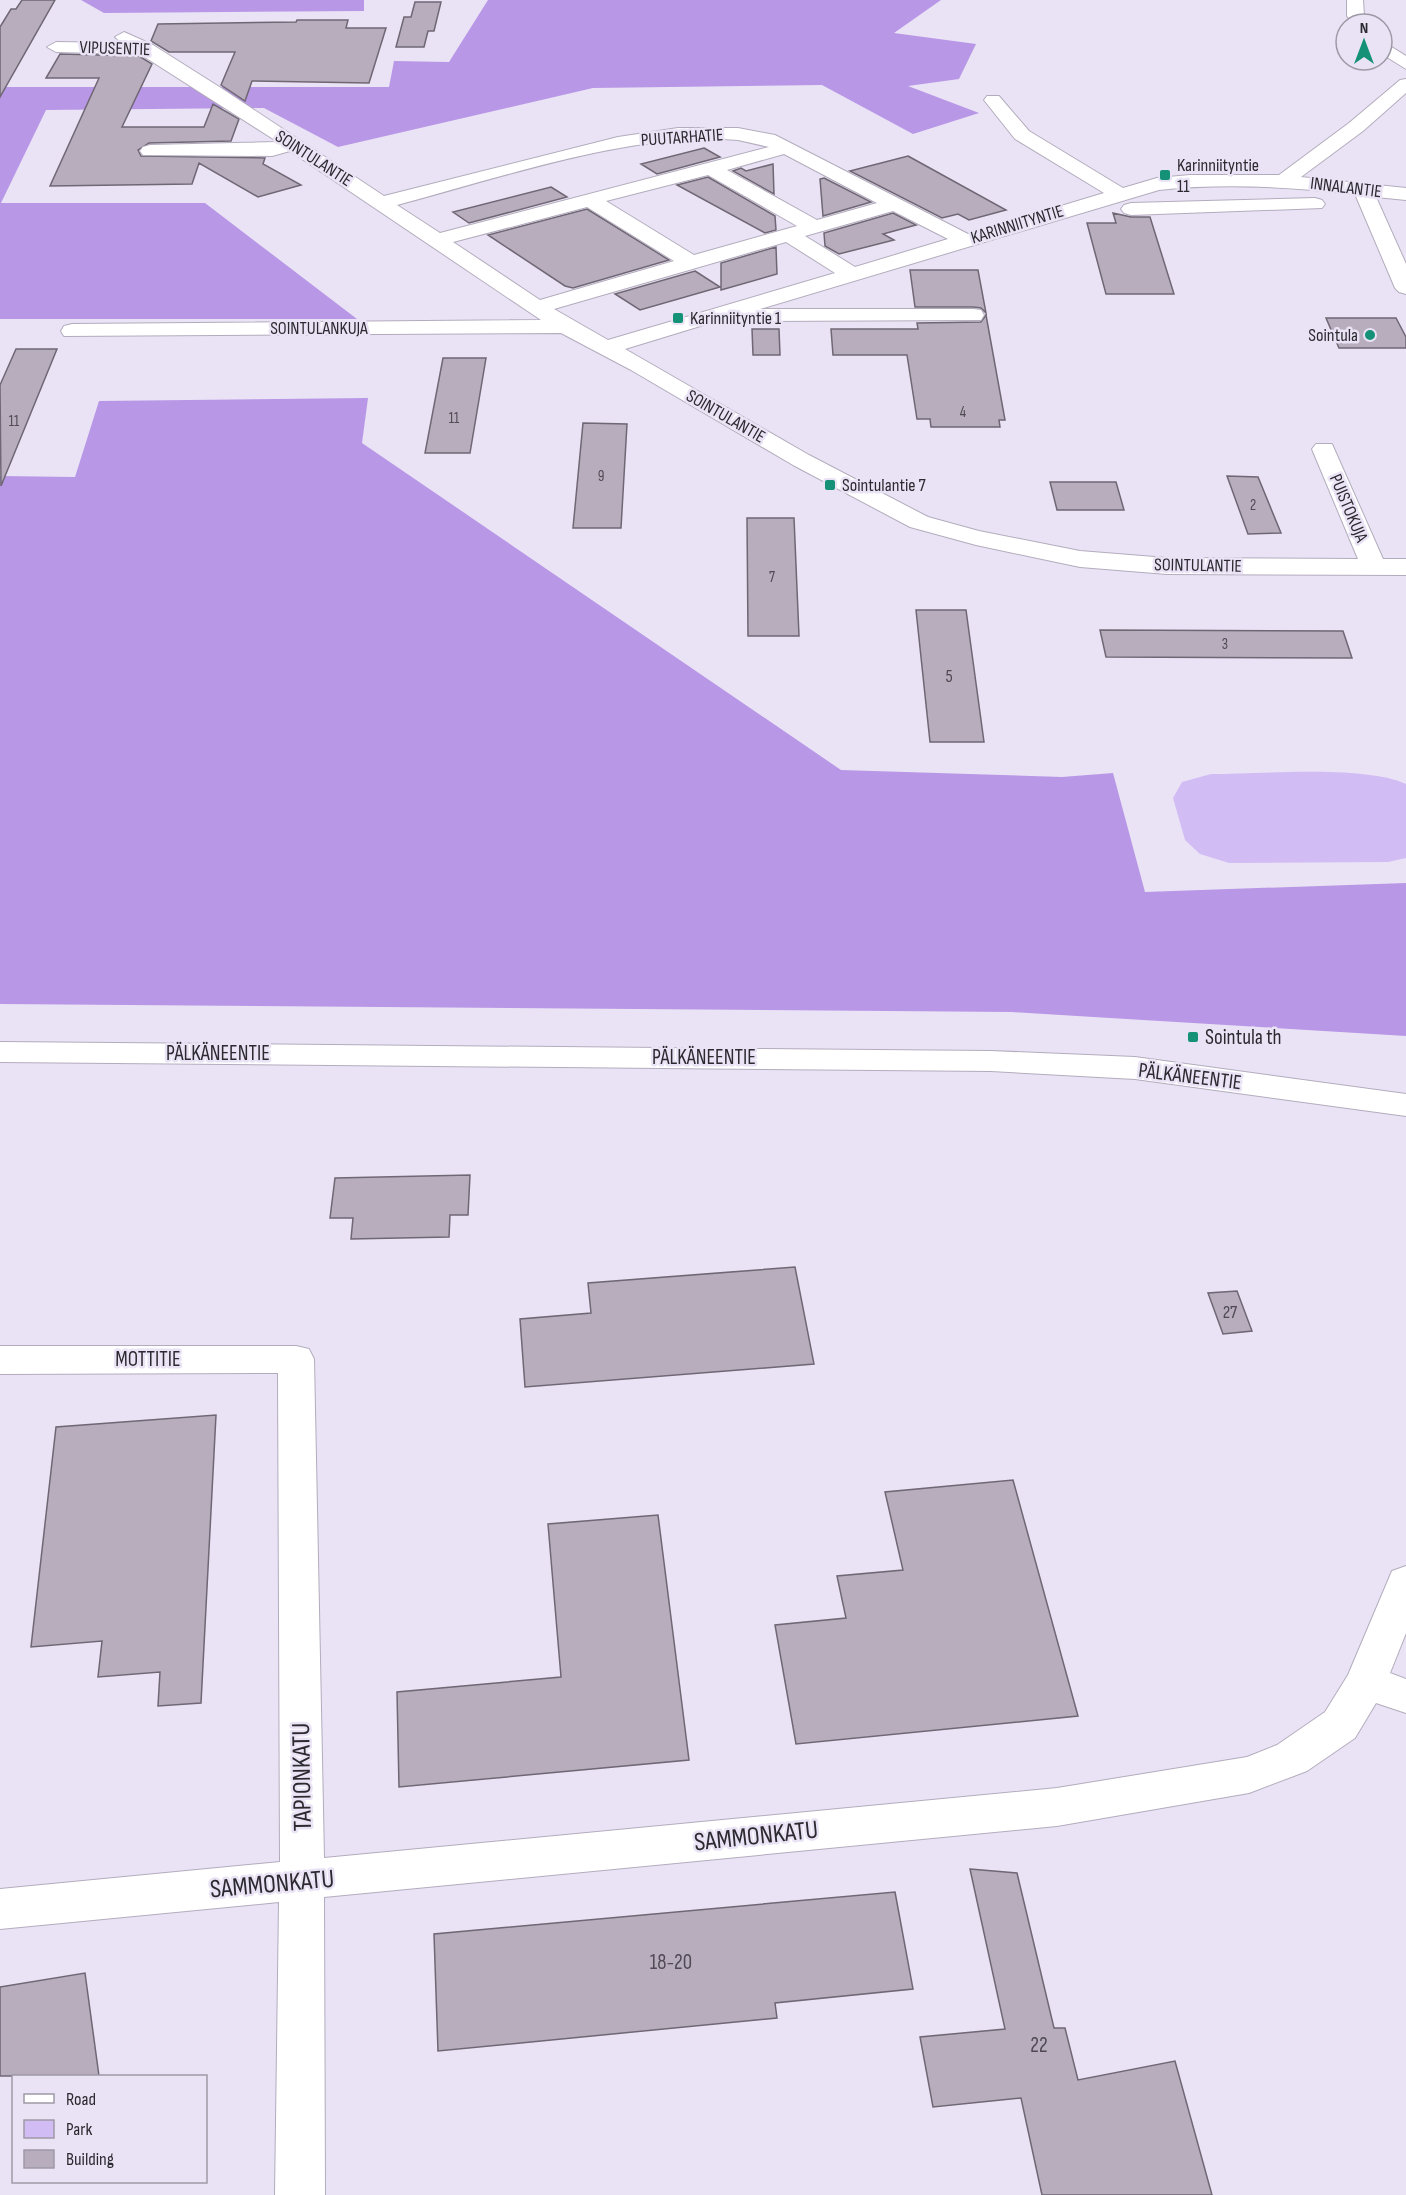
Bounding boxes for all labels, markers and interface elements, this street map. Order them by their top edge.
north arrow [1334,12,1394,72]
text: N [1360,19,1368,38]
street label: VIPUSENTIE [79,37,151,60]
street label: PUUTARHATIE [640,124,724,151]
street label: SOINTULANTIE [271,126,356,191]
place label: Karinniityntie 11 [1177,155,1259,197]
marker: Karinniityntie 11 [1158,168,1172,182]
street label: INNALANTIE [1309,173,1383,202]
street label: KARINNIITYNTIE [968,200,1066,249]
place label: Karinniityntie 1 [690,308,782,329]
marker: Karinniityntie 1 [671,311,685,325]
street label: SOINTULANKUJA [270,318,368,339]
place label: Sointula [1308,325,1358,346]
marker: Sointula [1363,328,1377,342]
street label: SOINTULANTIE [683,385,769,447]
house number: 4 [960,403,966,422]
house number: 11 [449,409,460,428]
house number: 11 [9,412,20,431]
house number: 9 [598,467,604,486]
street label: PUISTOKUJA [1325,471,1372,546]
place label: Sointulantie 7 [842,475,926,496]
marker: Sointulantie 7 [823,478,837,492]
house number: 2 [1250,496,1256,515]
street label: SOINTULANTIE [1154,554,1242,577]
house number: 7 [769,568,775,587]
house number: 3 [1222,635,1228,654]
house number: 5 [945,666,953,687]
place label: Sointula th [1205,1025,1282,1050]
marker: Sointula th [1186,1030,1200,1044]
street label: PÄLKÄNEENTIE [166,1041,270,1066]
street label: PÄLKÄNEENTIE [652,1045,756,1070]
street label: PÄLKÄNEENTIE [1137,1058,1243,1095]
house number: 27 [1223,1302,1238,1323]
street label: MOTTITIE [115,1347,181,1372]
street label: TAPIONKATU [286,1723,319,1831]
street label: SAMMONKATU [693,1815,820,1858]
street label: SAMMONKATU [209,1864,336,1905]
house number: 18-20 [650,1950,692,1975]
house number: 22 [1030,2033,1048,2058]
legend [12,2075,207,2183]
text: Road [66,2089,96,2110]
text: Park [66,2119,92,2140]
text: Building [66,2149,114,2170]

